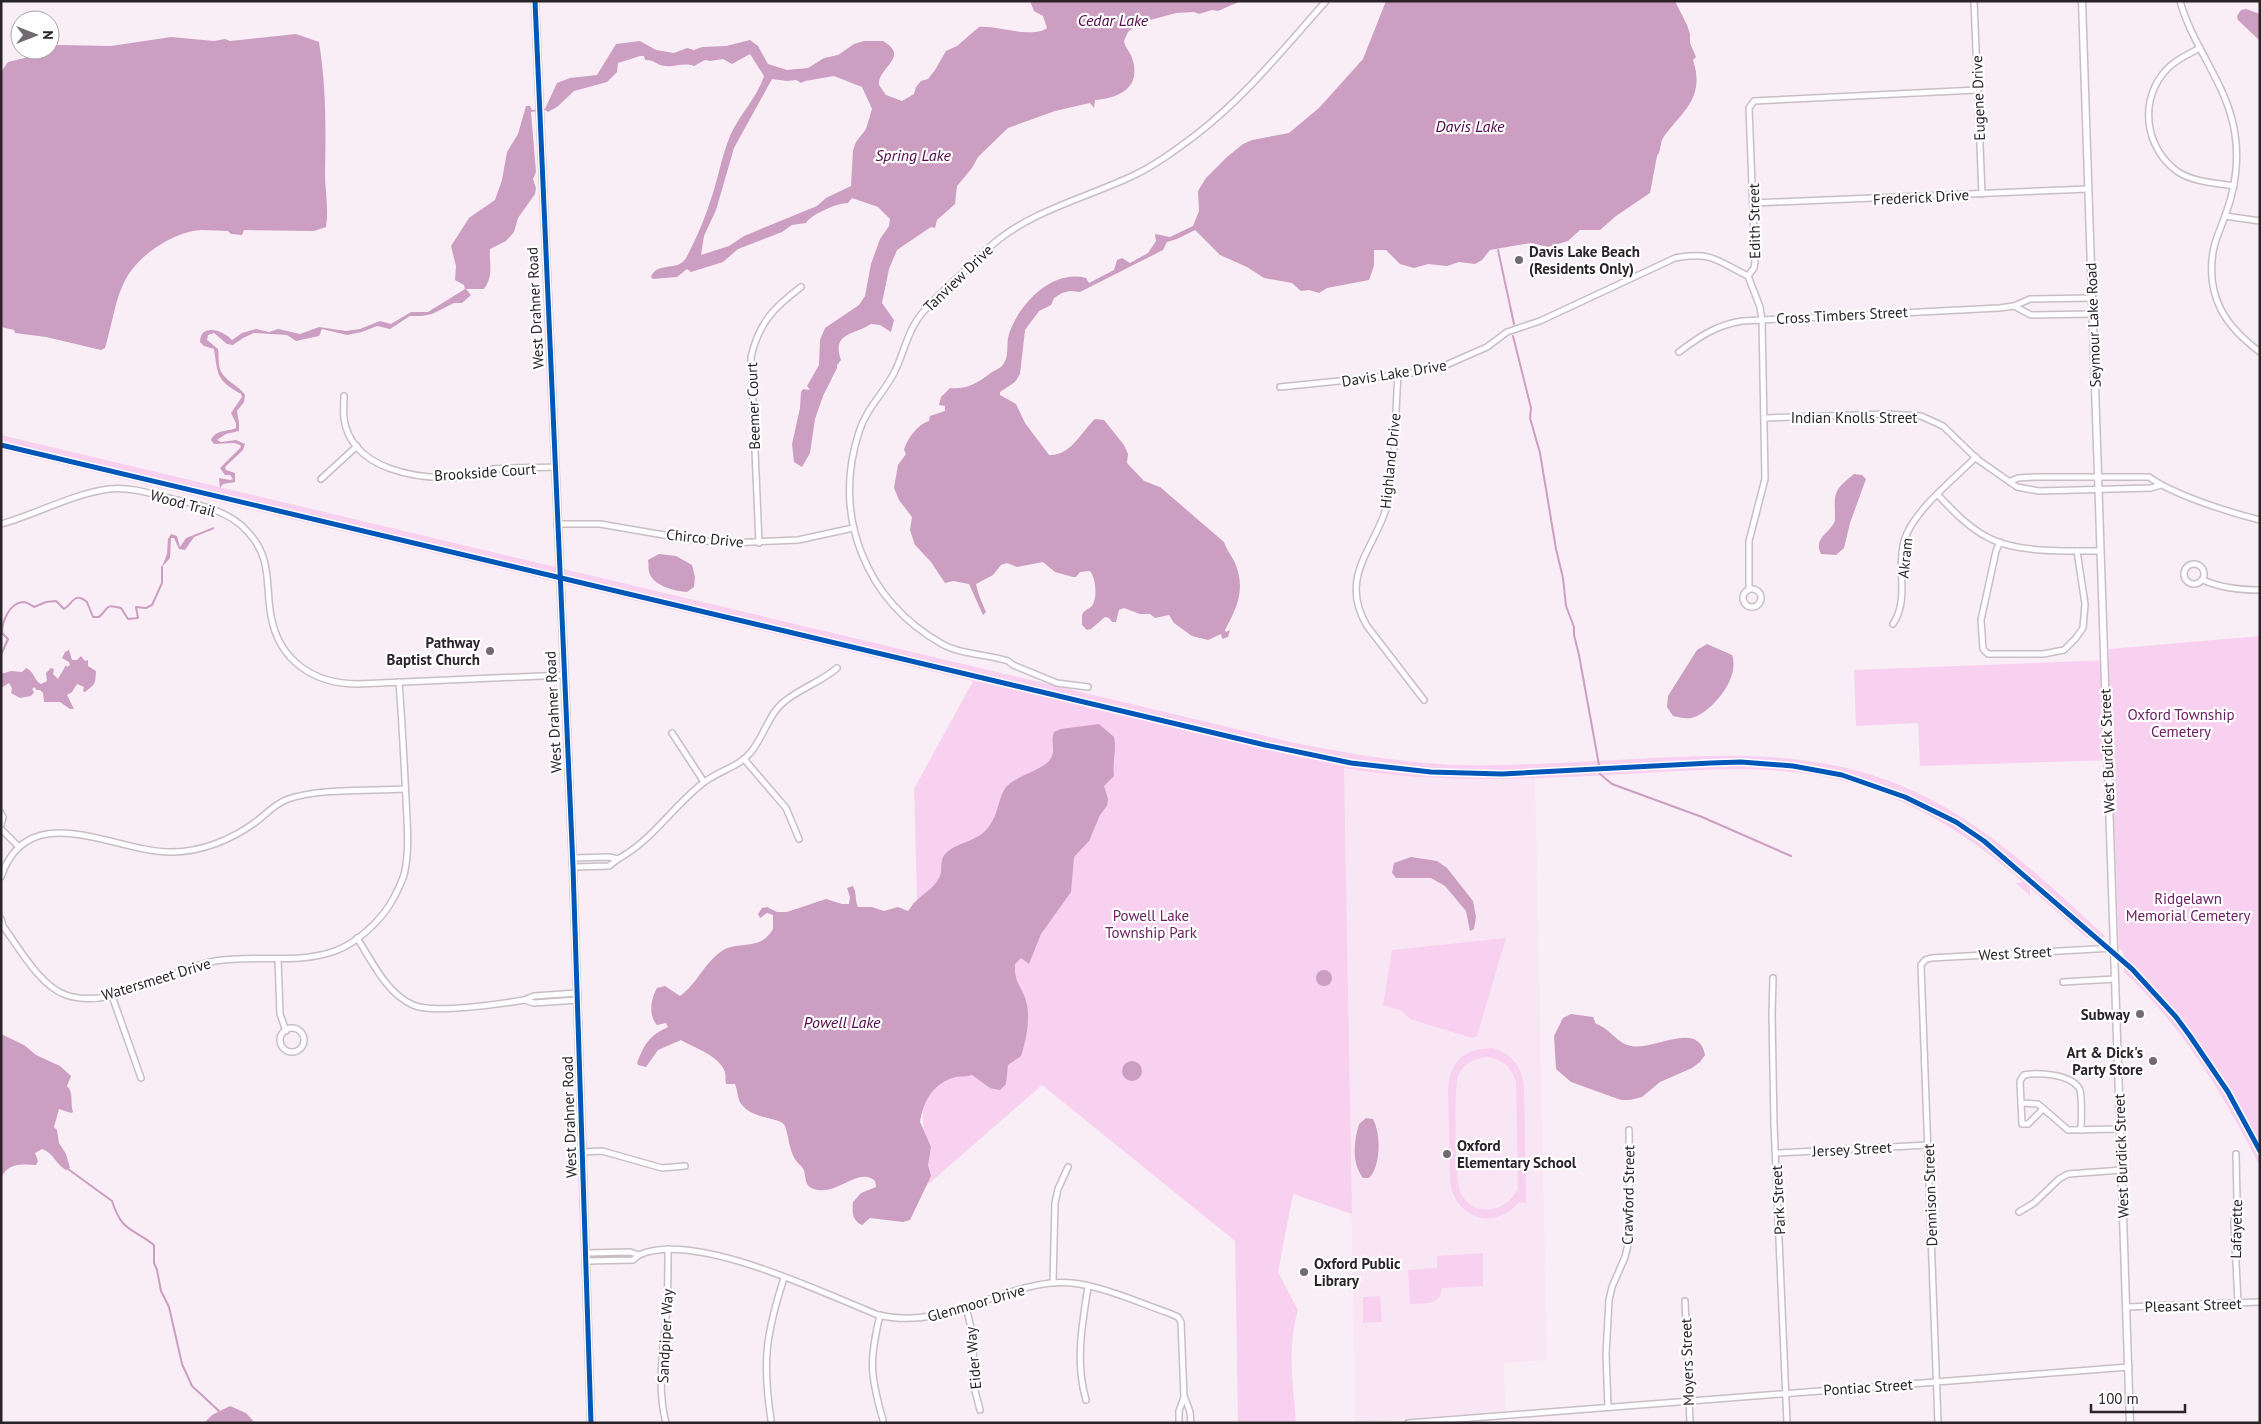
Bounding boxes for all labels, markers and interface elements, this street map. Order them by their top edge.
north arrow [10,10,60,60]
water label: Cedar Lake [1078,10,1149,30]
text: N [39,30,57,40]
street label: Eugene Drive [1967,55,1989,141]
water label: Davis Lake [1436,116,1505,136]
water label: Spring Lake [875,145,951,165]
street label: Edith Street [1744,183,1764,259]
street label: Frederick Drive [1872,185,1970,209]
street label: Tanview Drive [919,240,997,316]
place label: Davis Lake Beach (Residents Only) [1529,242,1640,278]
street label: West Drahner Road [522,247,548,369]
marker: Davis Lake Beach (Residents Only) [1513,254,1525,266]
street label: Seymour Lake Road [2081,262,2105,388]
street label: Cross Timbers Street [1776,302,1908,328]
street label: Davis Lake Drive [1340,355,1448,391]
street label: Beemer Court [742,362,764,450]
street label: Indian Knolls Street [1791,408,1917,427]
street label: Highland Drive [1376,412,1404,510]
street label: Brookside Court [433,459,537,485]
street label: Wood Trail [148,485,218,521]
street label: Chirco Drive [665,524,745,552]
street label: Akram [1893,537,1917,579]
place label: Pathway Baptist Church [387,633,481,669]
marker: Pathway Baptist Church [484,645,496,657]
street label: West Drahner Road [540,651,566,773]
street label: West Burdick Street [2095,688,2119,814]
park label: Oxford Township Cemetery [2127,705,2235,741]
park label: Ridgelawn Memorial Cemetery [2126,889,2250,925]
park label: Powell Lake Township Park [1105,906,1198,942]
street label: West Street [1978,942,2052,964]
street label: Watersmeet Drive [99,953,213,1005]
place label: Subway [2081,1005,2131,1024]
marker: Subway [2134,1008,2146,1020]
water label: Powell Lake [804,1012,881,1032]
place label: Art & Dick's Party Store [2067,1043,2143,1079]
marker: Art & Dick's Party Store [2147,1055,2159,1067]
street label: West Drahner Road [557,1056,581,1178]
street label: West Burdick Street [2109,1093,2133,1219]
place label: Oxford Elementary School [1457,1136,1577,1172]
street label: Jersey Street [1811,1137,1892,1161]
street label: Dennison Street [1919,1143,1941,1247]
street label: Crawford Street [1618,1145,1638,1245]
marker: Oxford Elementary School [1441,1148,1453,1160]
street label: Park Street [1767,1165,1789,1235]
street label: Lafayette [2226,1199,2246,1259]
place label: Oxford Public Library [1314,1254,1401,1290]
marker: Oxford Public Library [1298,1266,1310,1278]
street label: Glenmoor Drive [925,1280,1027,1326]
street label: Sandpiper Way [653,1288,677,1384]
street label: Pleasant Street [2144,1294,2242,1316]
street label: Moyers Street [1676,1318,1698,1406]
street label: Eider Way [961,1326,985,1390]
street label: Pontiac Street [1823,1374,1913,1400]
scale bar [2091,1382,2185,1414]
text: 100 m [2098,1389,2139,1408]

